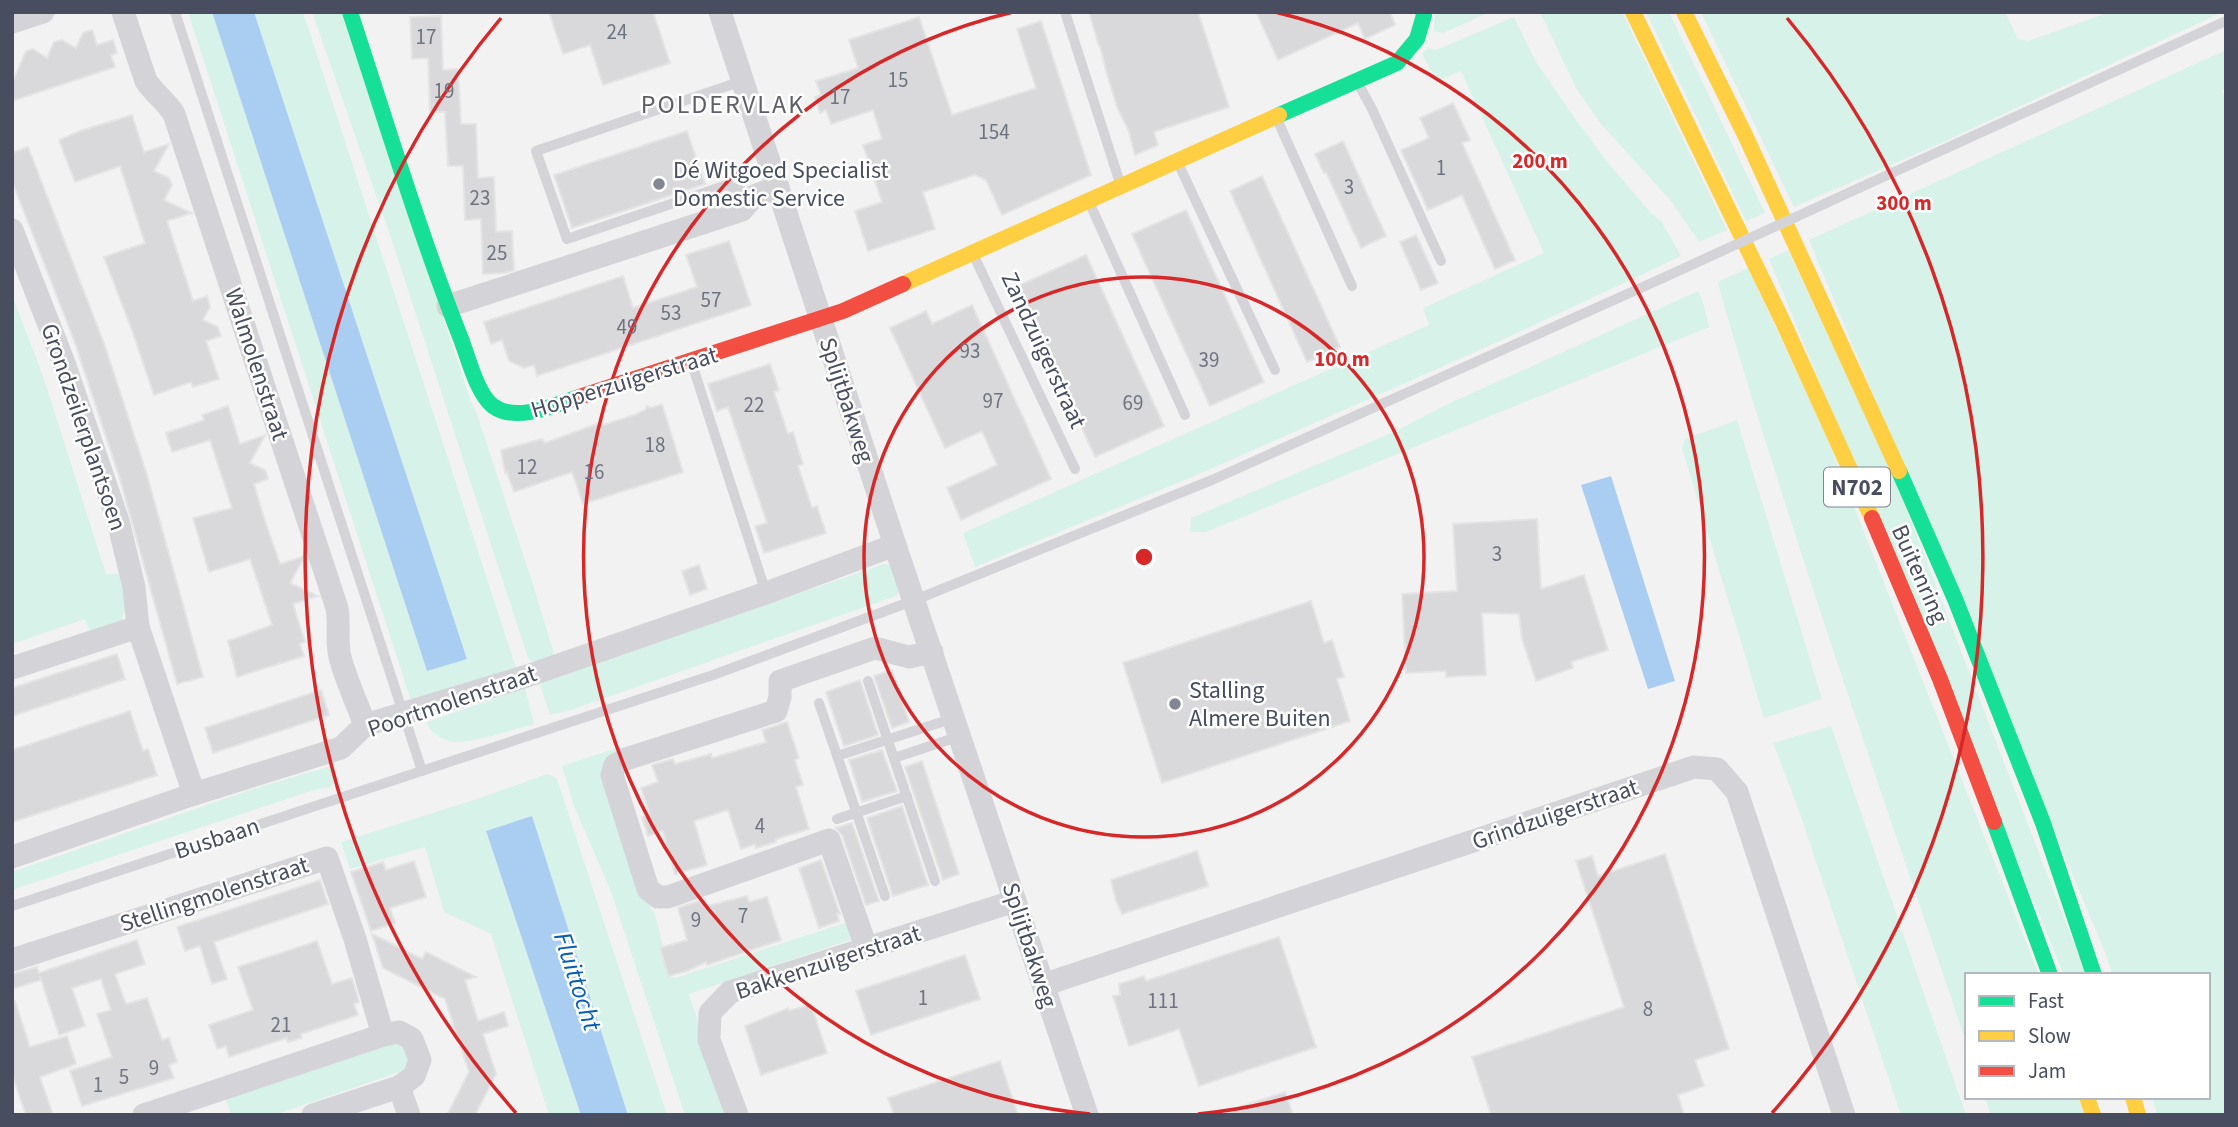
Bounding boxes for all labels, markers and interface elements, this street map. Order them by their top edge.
house number: 24 [607,17,627,47]
house number: 17 [416,22,436,52]
house number: 15 [888,65,908,95]
house number: 19 [434,76,454,106]
house number: 17 [830,82,850,112]
district label: POLDERVLAK [641,86,805,123]
house number: 154 [978,117,1010,147]
text: 200 m [1512,146,1568,176]
place label: Dé Witgoed Specialist Domestic Service [673,153,889,216]
house number: 1 [1436,153,1446,183]
house number: 3 [1344,172,1354,202]
marker: Dé Witgoed Specialist Domestic Service [651,176,667,192]
house number: 23 [470,183,490,213]
text: 300 m [1876,188,1932,218]
house number: 25 [487,238,507,268]
street label: Zandzuigerstraat [992,266,1095,434]
street label: Walmolenstraat [215,284,298,445]
house number: 57 [701,285,721,315]
house number: 53 [661,298,681,328]
house number: 49 [617,312,637,342]
street label: Grondzeilerplantsoen [32,319,135,536]
street label: Splijtbakweg [810,333,883,467]
house number: 93 [960,336,980,366]
street label: Hopperzuigerstraat [526,337,722,428]
text: 100 m [1314,344,1370,374]
house number: 39 [1199,345,1219,375]
house number: 97 [983,386,1003,416]
house number: 69 [1123,388,1143,418]
house number: 22 [744,390,764,420]
house number: 18 [645,430,665,460]
house number: 12 [517,452,537,482]
house number: 16 [584,457,604,487]
road number: N702 [1824,467,1890,506]
street label: Buitenring [1882,519,1957,629]
house number: 3 [1492,539,1502,569]
centre of rings [1132,545,1156,569]
street label: Poortmolenstraat [363,656,542,747]
place label: Stalling Almere Buiten [1189,673,1331,736]
marker: Stalling Almere Buiten [1167,696,1183,712]
street label: Grindzuigerstraat [1467,770,1643,859]
street label: Busbaan [170,808,264,869]
house number: 4 [755,811,765,841]
street label: Stellingmolenstraat [115,847,313,942]
street label: Splijtbakweg [993,878,1066,1012]
house number: 7 [738,901,748,931]
house number: 9 [691,905,701,935]
street label: Bakkenzuigerstraat [731,916,925,1009]
water label: Fluittocht [544,927,611,1036]
legend [1965,973,2210,1099]
house number: 1 [918,983,928,1013]
house number: 111 [1147,986,1179,1016]
text: Fast [2028,986,2064,1016]
house number: 8 [1643,994,1653,1024]
house number: 21 [271,1010,291,1040]
text: Slow [2028,1021,2071,1051]
house number: 9 [149,1053,159,1083]
text: Jam [2028,1056,2066,1086]
house number: 5 [119,1062,129,1092]
house number: 1 [93,1070,103,1100]

